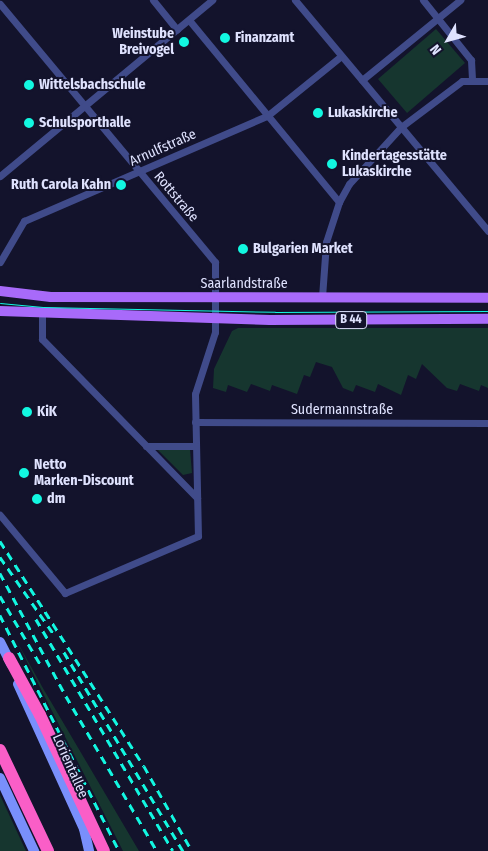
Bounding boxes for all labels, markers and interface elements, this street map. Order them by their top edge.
north arrow [423,15,473,65]
place label: Weinstube Breivogel [112,26,174,58]
place label: Finanzamt [235,30,294,46]
marker: Finanzamt [219,32,231,44]
marker: Weinstube Breivogel [178,36,190,48]
text: N [427,41,445,58]
place label: Wittelsbachschule [39,77,146,93]
marker: Wittelsbachschule [23,79,35,91]
place label: Lukaskirche [328,105,398,121]
marker: Lukaskirche [312,107,324,119]
place label: Schulsporthalle [39,115,131,131]
marker: Schulsporthalle [23,117,35,129]
street label: Arnulfstraße [127,126,199,170]
place label: Kindertagesstätte Lukaskirche [342,148,447,180]
marker: Kindertagesstätte Lukaskirche [326,158,338,170]
street label: Rottstraße [150,169,202,225]
place label: Ruth Carola Kahn [11,177,111,193]
marker: Ruth Carola Kahn [115,179,127,191]
place label: Bulgarien Market [253,241,353,257]
marker: Bulgarien Market [237,243,249,255]
street label: Saarlandstraße [200,276,288,292]
road number: B 44 [335,310,367,330]
street label: Sudermannstraße [291,402,393,418]
place label: KiK [37,404,57,420]
marker: KiK [21,406,33,418]
place label: Netto Marken-Discount [34,457,134,490]
marker: Netto Marken-Discount [18,467,30,479]
place label: dm [47,491,65,507]
marker: dm [31,493,43,505]
street label: Lorientallee [48,731,92,801]

